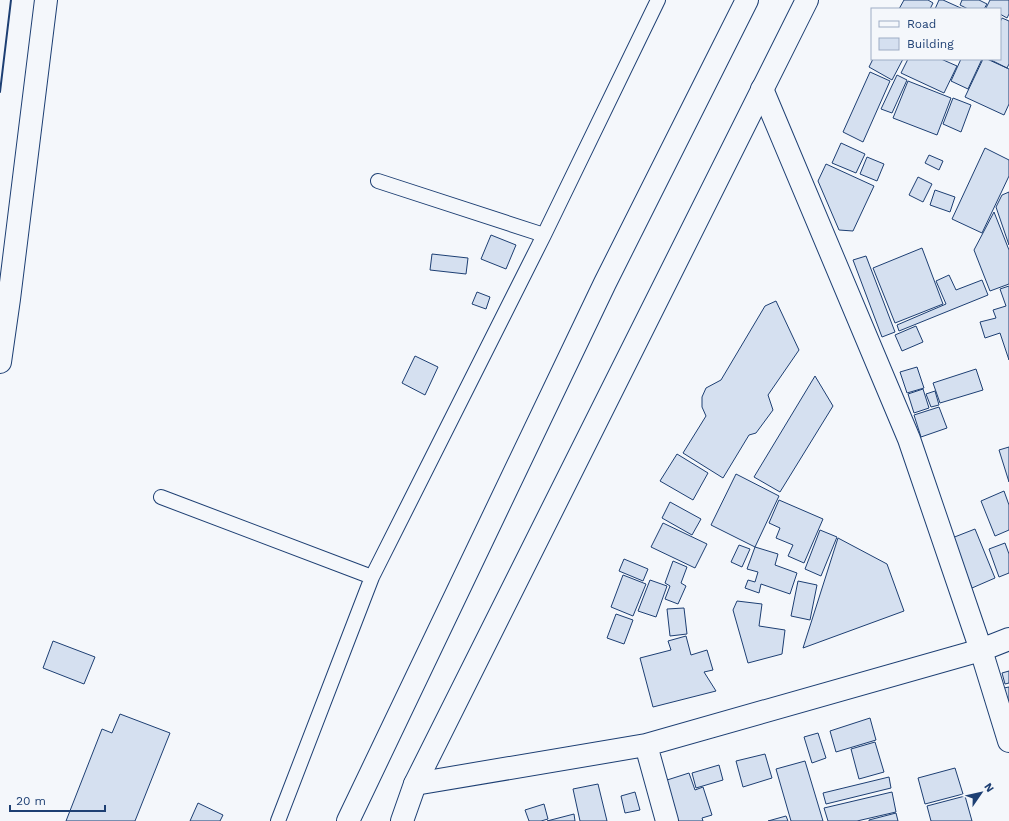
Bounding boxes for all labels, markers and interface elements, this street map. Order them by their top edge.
legend [871,8,1001,60]
text: Road [907,17,936,31]
text: Building [907,37,954,51]
north arrow [961,773,1001,813]
text: N [981,781,997,795]
scale bar [10,787,105,813]
text: 20 m [16,794,46,808]

